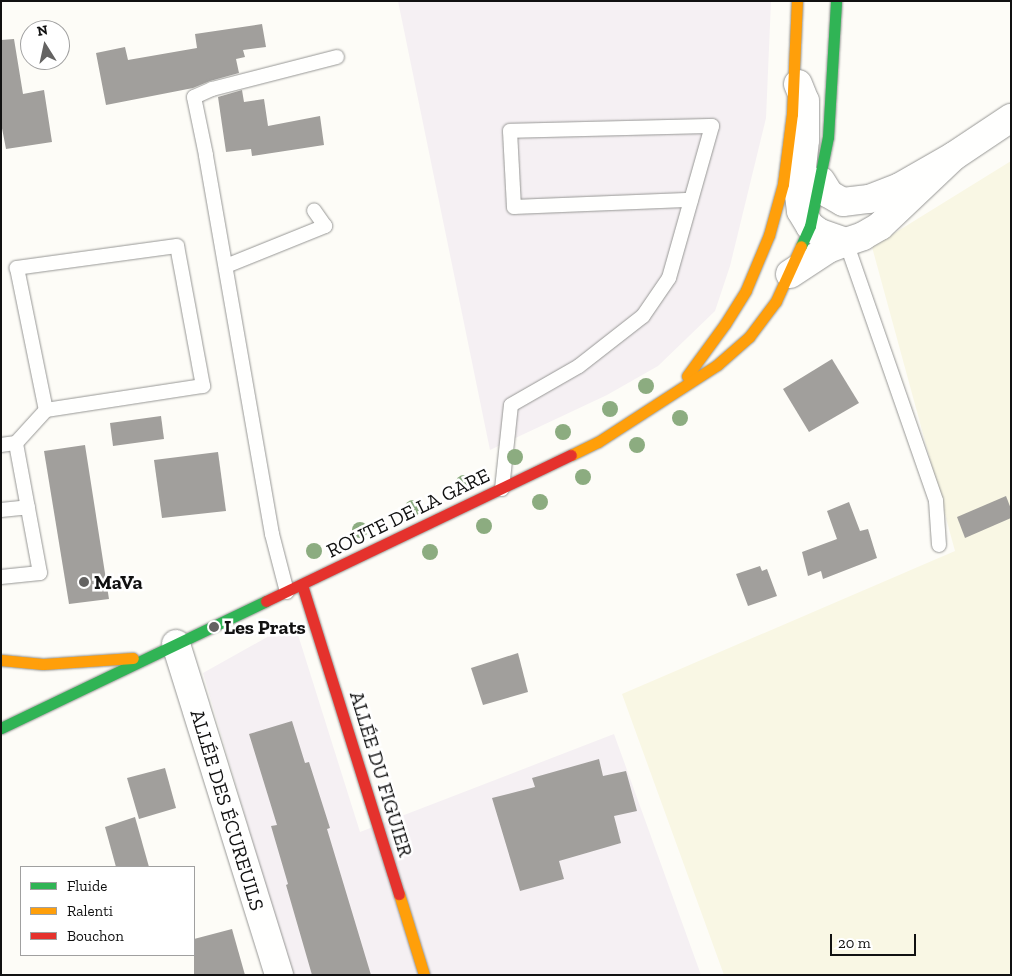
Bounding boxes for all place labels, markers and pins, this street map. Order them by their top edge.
place label: MaVa [94,570,143,594]
marker: MaVa [78,576,90,588]
place label: Les Prats [224,615,306,639]
marker: Les Prats [208,621,220,633]

